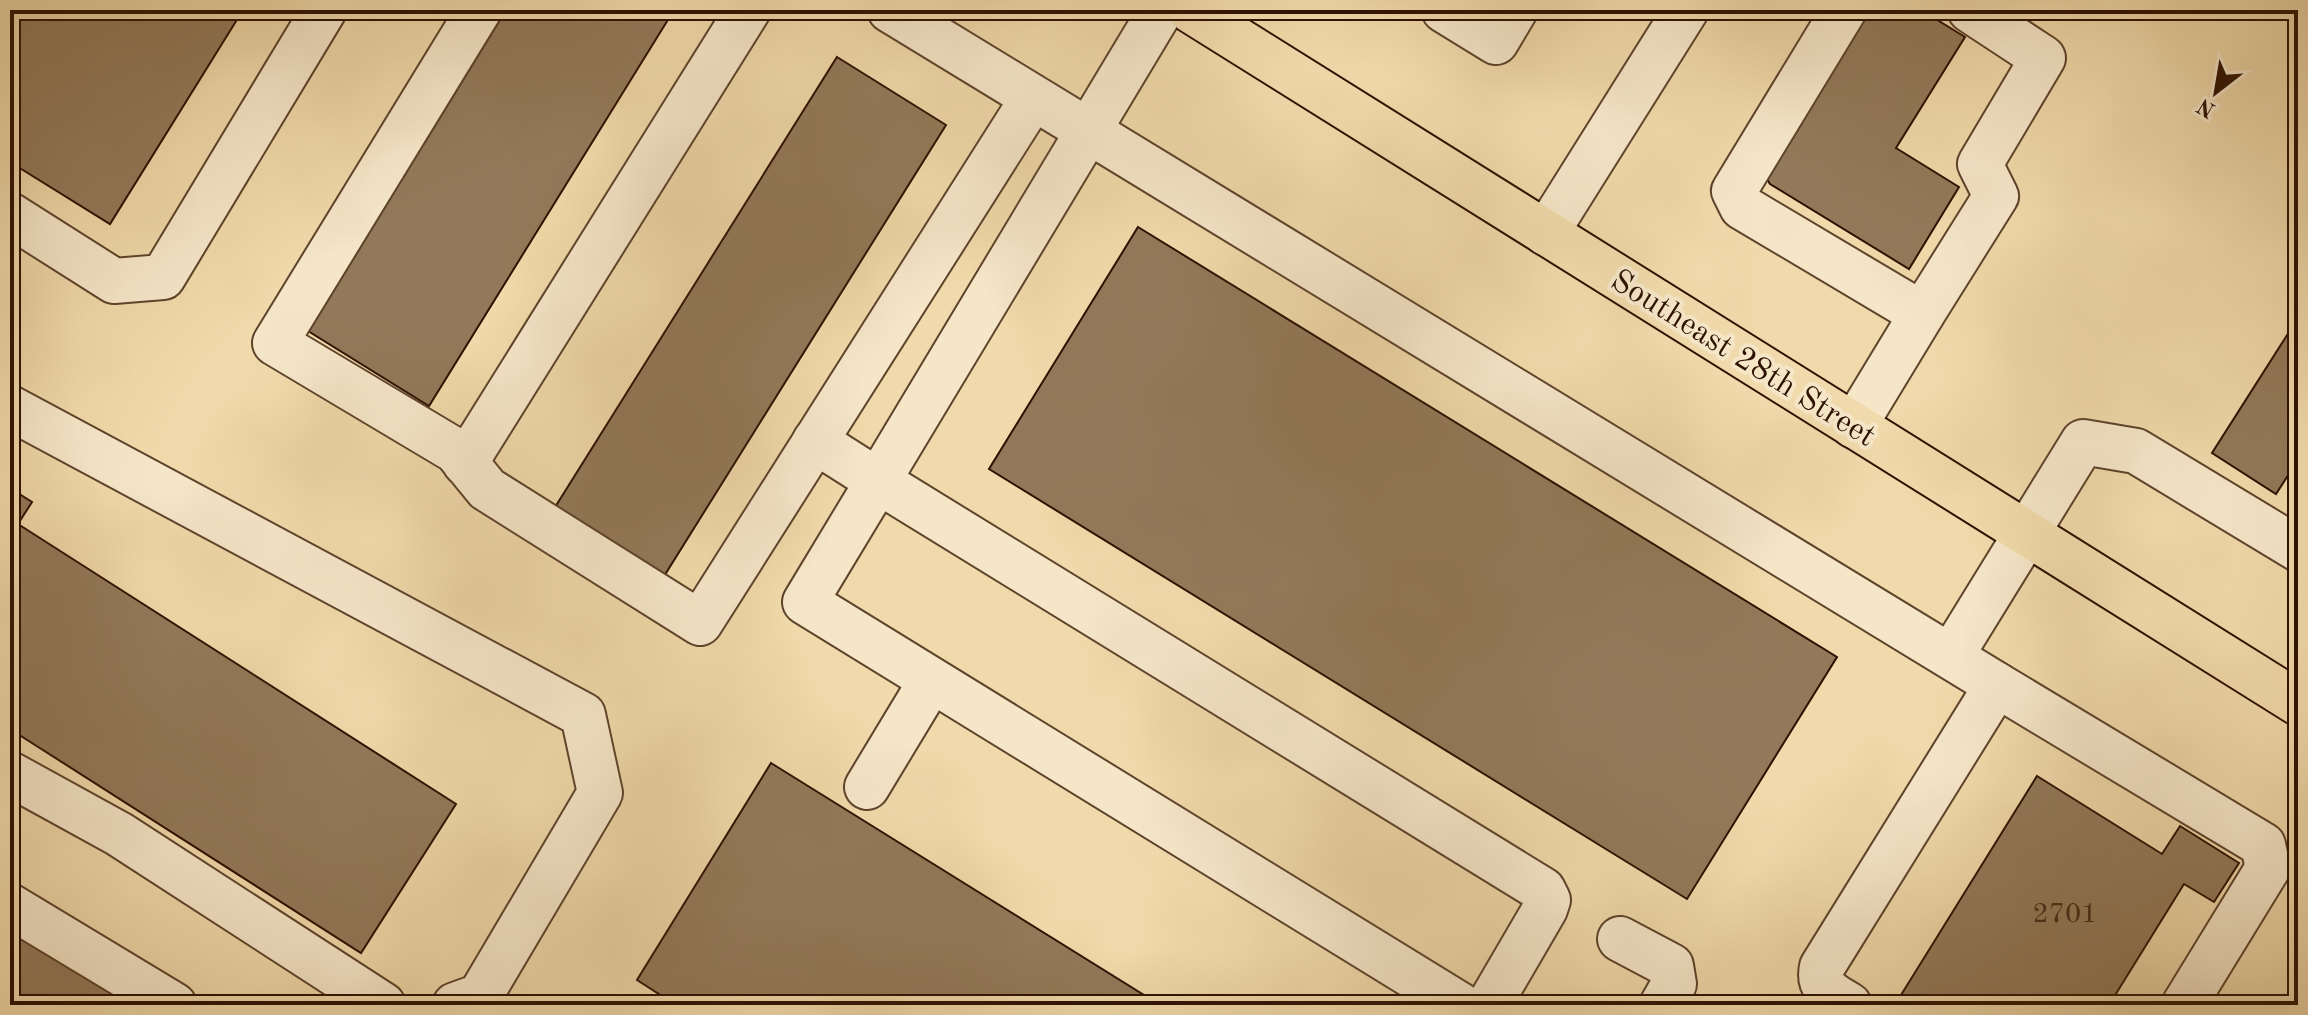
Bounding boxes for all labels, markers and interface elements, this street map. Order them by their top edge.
north arrow [2176,52,2256,132]
text: N [2194,94,2220,121]
street label: Southeast 28th Street [1604,265,1880,454]
house number: 2701 [2033,901,2097,929]

